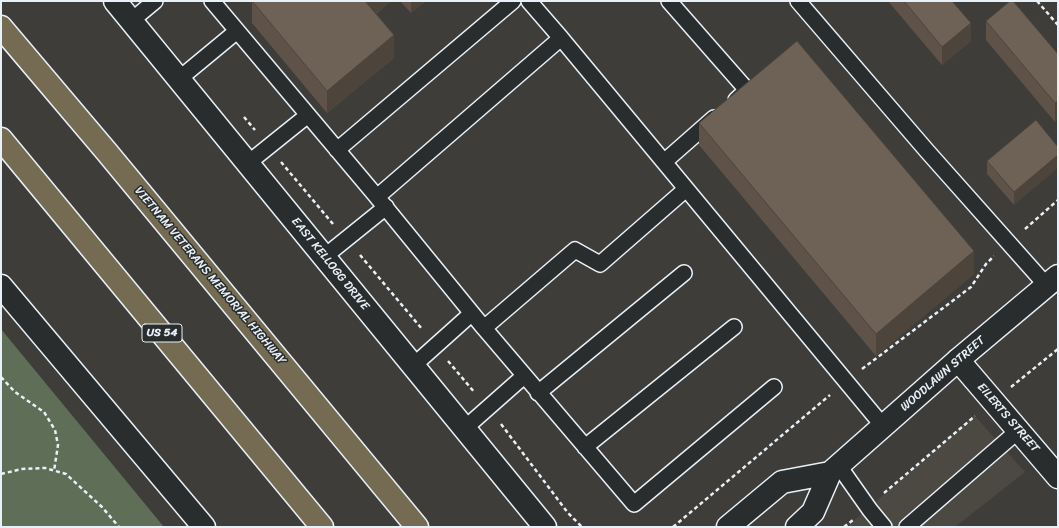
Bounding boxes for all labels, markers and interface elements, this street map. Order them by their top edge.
street label: VIETNAM VETERANS MEMORIAL HIGHWAY [131,184,289,368]
street label: EAST KELLOGG DRIVE [288,215,372,313]
road number: US 54 [142,324,182,342]
street label: WOODLAWN STREET [898,333,988,415]
street label: EILERTS STREET [974,380,1042,456]

